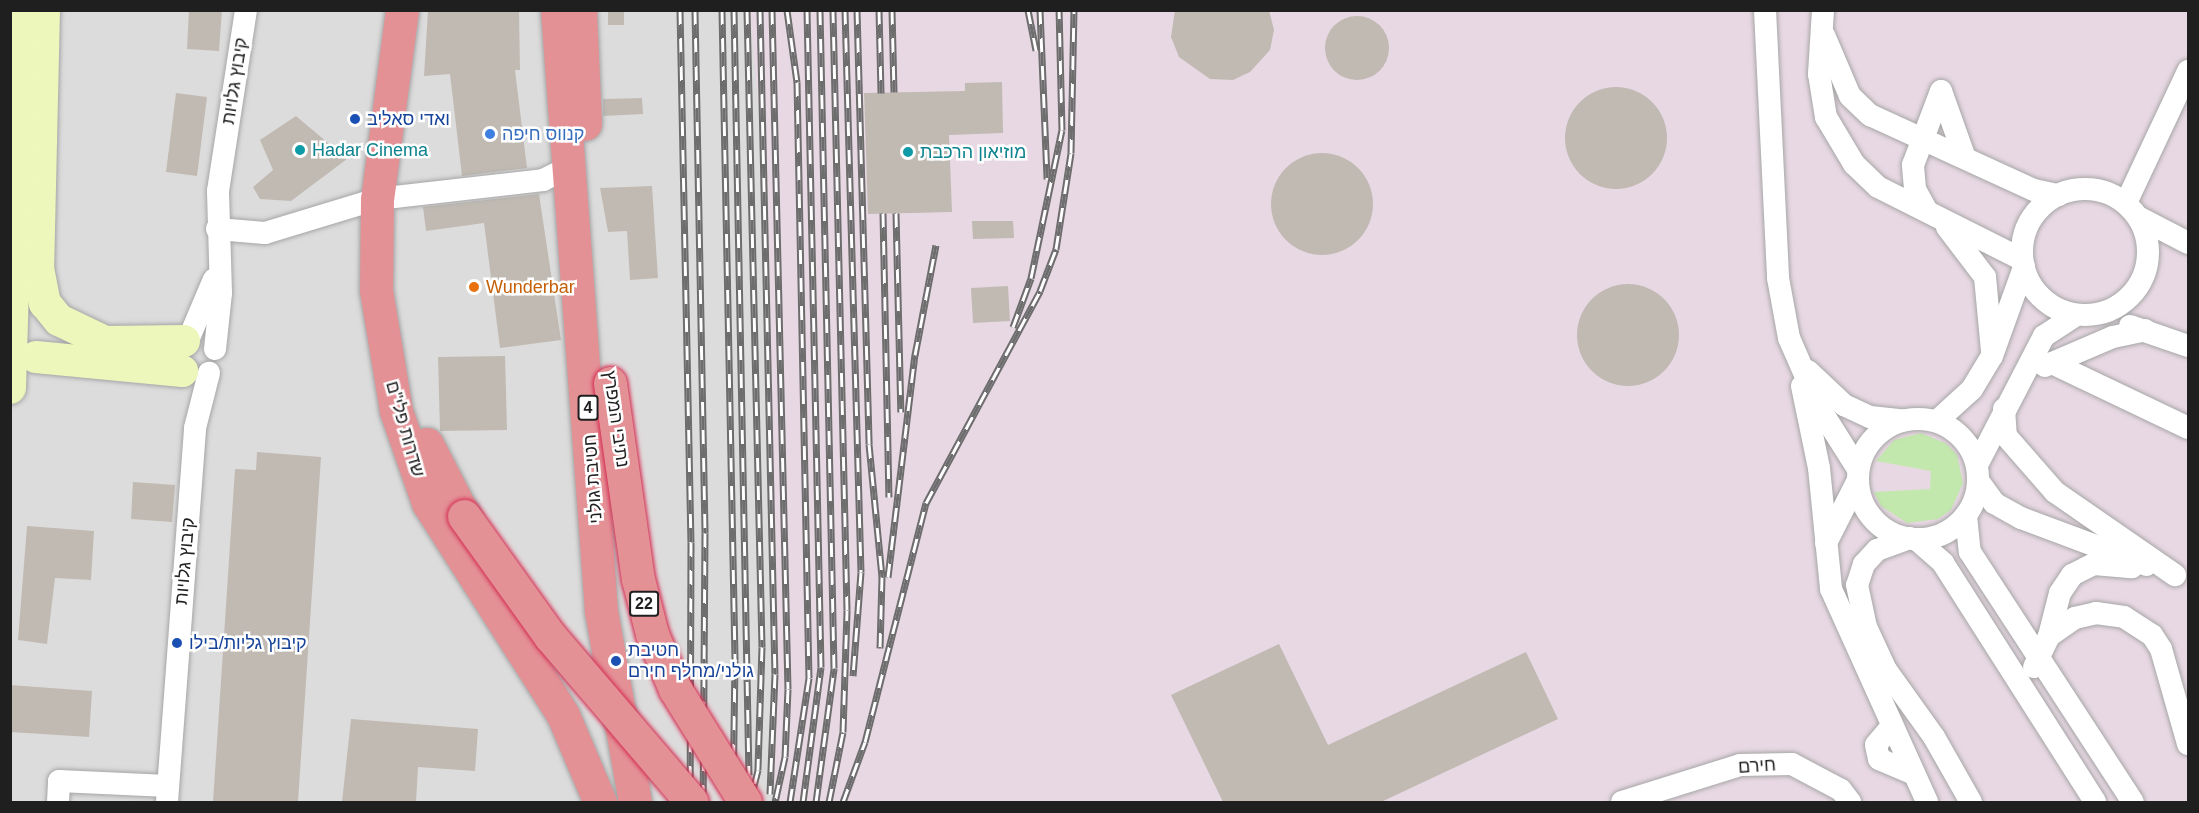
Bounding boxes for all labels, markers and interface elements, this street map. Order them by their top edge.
street label: קיבוץ גלויות [217,36,253,126]
place label: ואדי סאליב [367,108,450,130]
marker: ואדי סאליב [348,112,362,126]
place label: קנווס חיפה [502,123,584,145]
marker: קנווס חיפה [483,127,497,141]
place label: Hadar Cinema [312,139,428,161]
place label: מוזיאון הרכבת [920,141,1026,163]
marker: Hadar Cinema [293,143,307,157]
marker: מוזיאון הרכבת [901,145,915,159]
place label: Wunderbar [486,276,575,298]
marker: Wunderbar [467,280,481,294]
street label: נתיבי המפרץ [599,369,633,469]
street label: שדרות פלי"ם [381,379,429,479]
road number: 4 [578,395,598,421]
street label: חטיבת גולני [579,434,607,524]
street label: קיבוץ גלויות [170,516,200,606]
road number: 22 [629,591,659,617]
place label: קיבוץ גליות/בילו [189,632,307,654]
marker: קיבוץ גליות/בילו [170,636,184,650]
place label: חטיבת גולני/מחלף חירם [628,640,754,682]
marker: חטיבת גולני/מחלף חירם [609,654,623,668]
street label: חירם [1737,754,1777,778]

